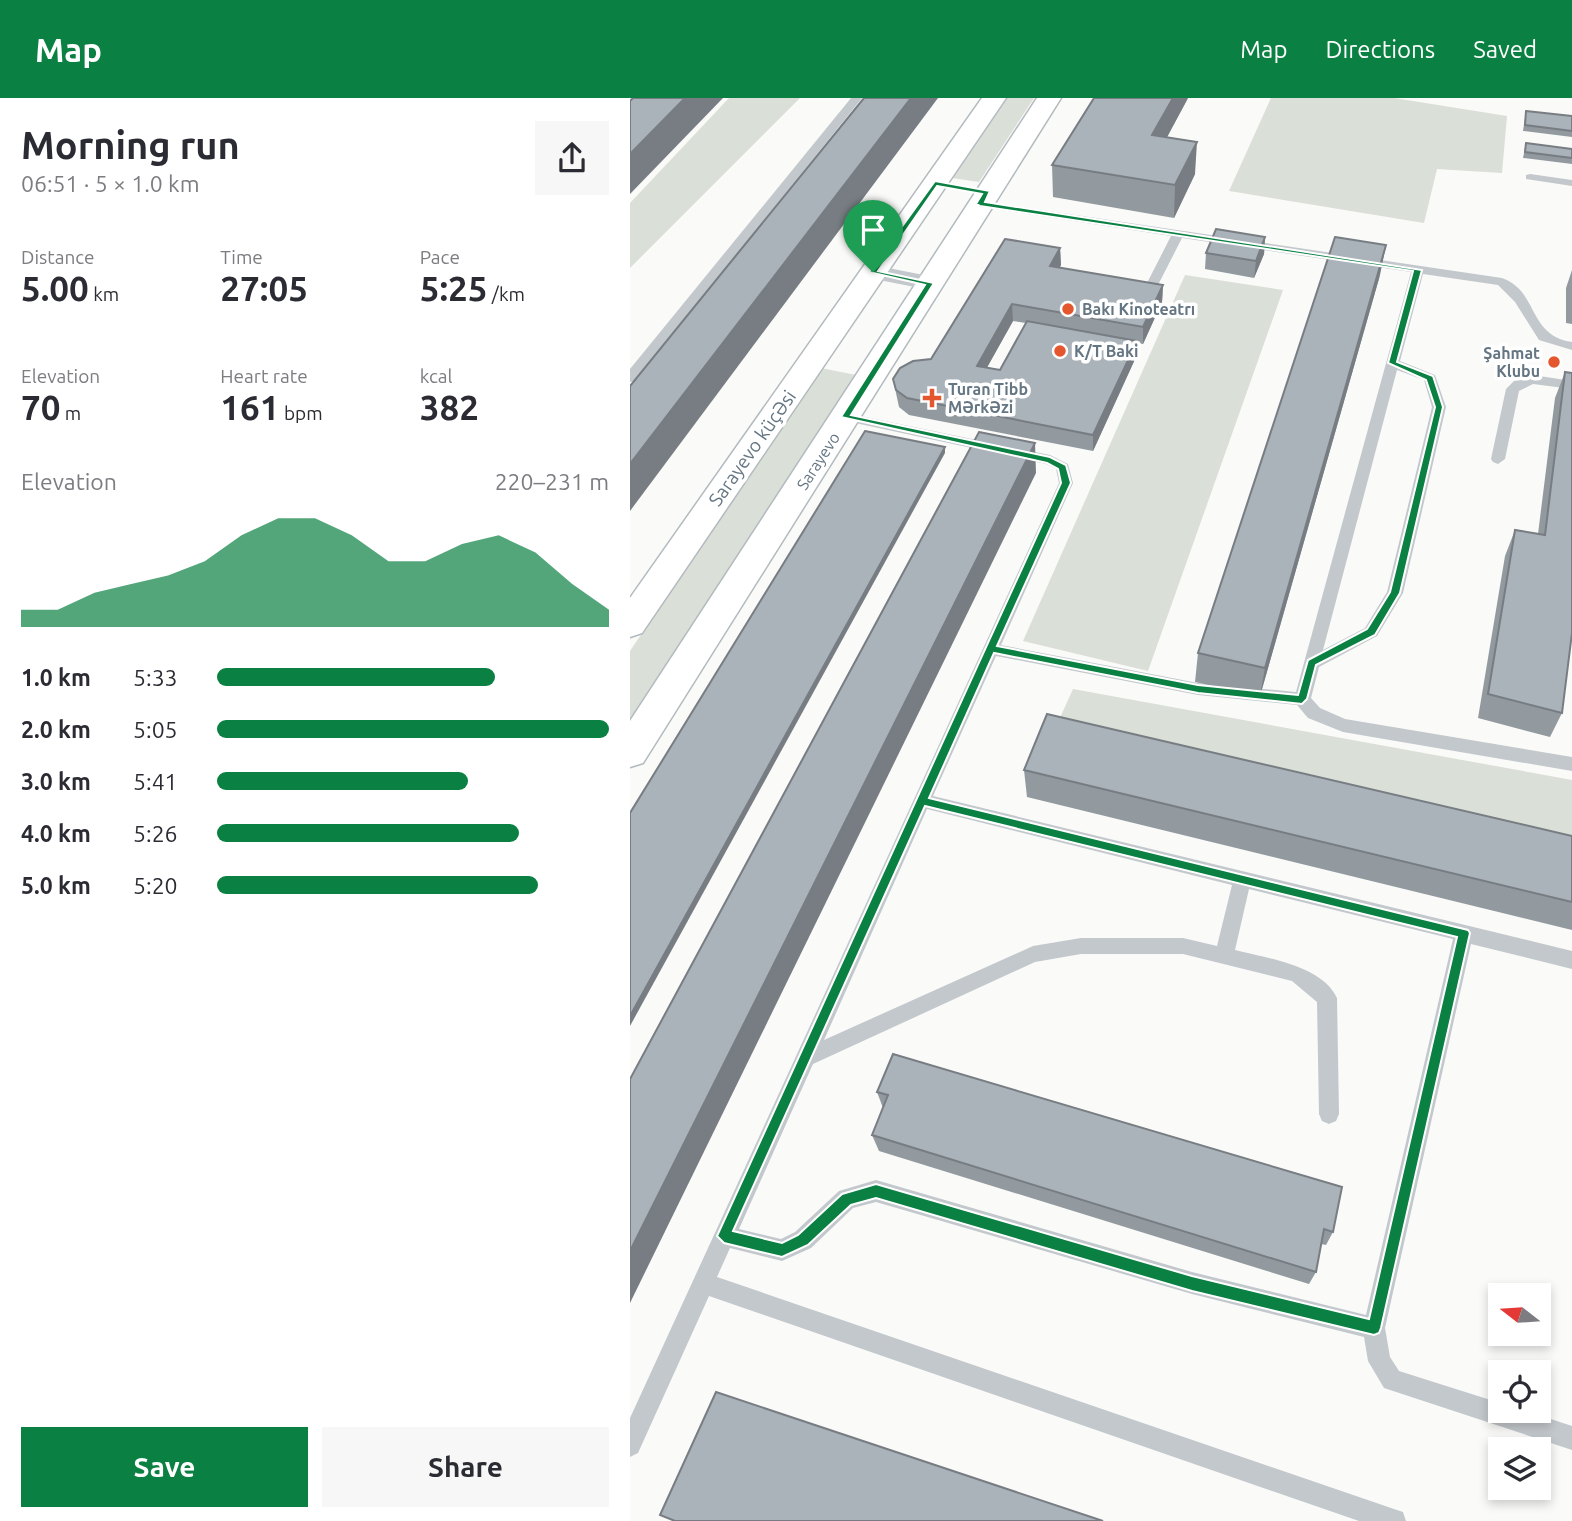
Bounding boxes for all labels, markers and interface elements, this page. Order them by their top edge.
text: Map [35,31,102,68]
text: Map [1240,36,1287,63]
text: Directions [1325,36,1435,63]
text: Saved [1473,36,1537,63]
button: share [535,121,609,195]
text: Morning run [21,124,240,166]
text: 06:51 · 5 × 1.0 km [21,171,200,196]
pin [843,200,903,272]
icon: arrive [854,211,892,249]
text: Distance [21,246,95,268]
text: Time [220,246,263,268]
text: Pace [420,246,460,268]
text: 5.00 [21,268,89,308]
text: 27:05 [220,268,308,308]
text: 5:25 [420,268,488,308]
text: km [89,283,119,305]
text: /km [488,283,525,305]
place label: Bakı Kinoteatrı [1082,300,1195,318]
marker: Bakı Kinoteatrı [1060,301,1076,317]
place label: K/T Baki [1074,342,1138,360]
marker: K/T Baki [1052,343,1068,359]
place label: Şahmat Klubu [1483,344,1540,380]
marker: Şahmat Klubu [1546,354,1562,370]
text: Elevation [21,365,100,387]
text: Heart rate [220,365,308,387]
text: kcal [420,365,452,387]
place label: Turan Tibb Mərkəzi [948,380,1028,416]
street label: Sarayevo küçəsi [704,386,800,510]
text: 70 [21,387,60,427]
text: 161 [220,387,280,427]
text: 382 [420,387,479,427]
marker: Turan Tibb Mərkəzi [922,388,942,408]
text: m [60,402,81,424]
text: bpm [280,402,323,424]
street label: Sarayevo [793,429,843,493]
text: Elevation [21,469,117,494]
text: 220–231 m [495,469,609,494]
text: 1.0 km [21,665,91,690]
text: 5:33 [133,665,178,690]
text: 2.0 km [21,717,91,742]
text: 5:05 [133,717,178,742]
text: 3.0 km [21,769,91,794]
text: 5:41 [133,769,178,794]
text: 4.0 km [21,821,91,846]
text: 5:26 [133,821,178,846]
text: 5.0 km [21,873,91,898]
text: 5:20 [133,873,178,898]
north arrow [1488,1283,1550,1346]
map controls [1488,1283,1551,1500]
button: locate [1488,1360,1551,1423]
button: Save [21,1427,308,1507]
button: Share [322,1427,609,1507]
button: layers [1488,1437,1551,1500]

